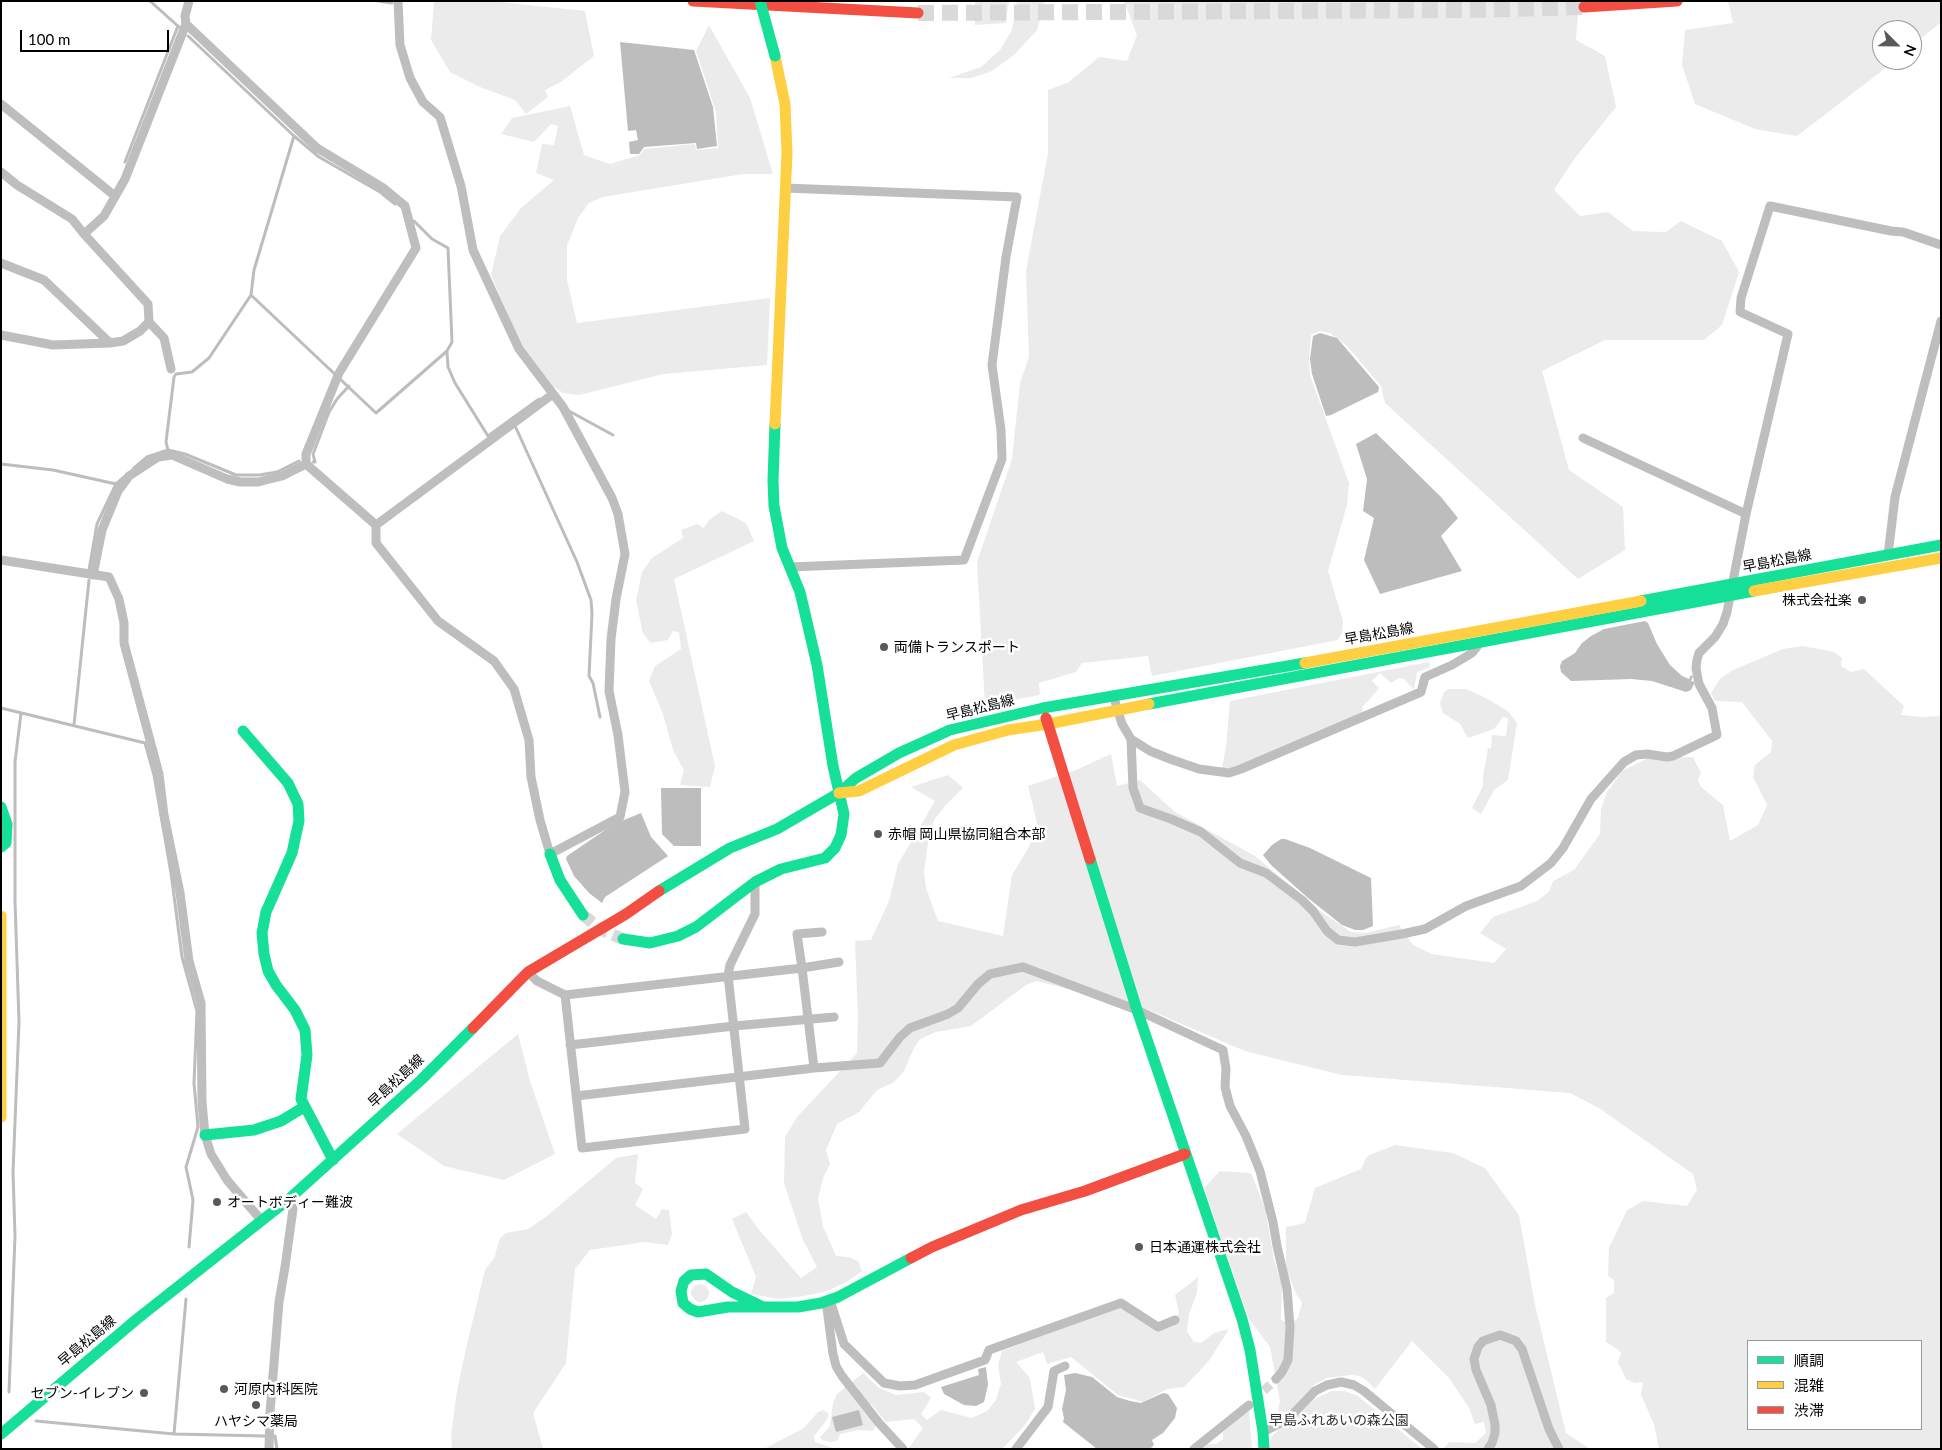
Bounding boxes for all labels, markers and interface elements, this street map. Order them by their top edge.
scale bar [22,20,171,52]
north arrow [1872,20,1922,70]
text: 100 m [28,30,70,48]
text: N [1900,42,1920,59]
street label: 早島松島線 [1741,546,1813,576]
place label: 株式会社楽 [1782,592,1852,608]
marker: 株式会社楽 [1856,594,1868,606]
street label: 早島松島線 [1343,620,1415,648]
place label: 両備トランスポート [894,639,1020,655]
marker: 両備トランスポート [878,641,890,653]
street label: 早島松島線 [944,691,1016,725]
place label: 赤帽 岡山県協同組合本部 [888,826,1046,842]
marker: 赤帽 岡山県協同組合本部 [872,828,884,840]
street label: 早島松島線 [365,1051,427,1111]
place label: オートボディー難波 [227,1194,353,1210]
marker: オートボディー難波 [211,1196,223,1208]
place label: 日本通運株式会社 [1149,1239,1261,1255]
marker: 日本通運株式会社 [1133,1241,1145,1253]
street label: 早島松島線 [55,1312,119,1370]
legend [1747,1340,1922,1430]
text: 順調 [1794,1351,1824,1369]
text: 混雑 [1794,1376,1824,1394]
place label: 河原内科医院 [234,1381,318,1397]
marker: 河原内科医院 [218,1383,230,1395]
place label: セブン-イレブン [31,1385,134,1401]
marker: セブン-イレブン [138,1387,150,1399]
marker: ハヤシマ薬局 [250,1399,262,1411]
text: 渋滞 [1794,1401,1824,1419]
park label: 早島ふれあいの森公園 [1269,1412,1409,1428]
place label: ハヤシマ薬局 [214,1413,298,1429]

